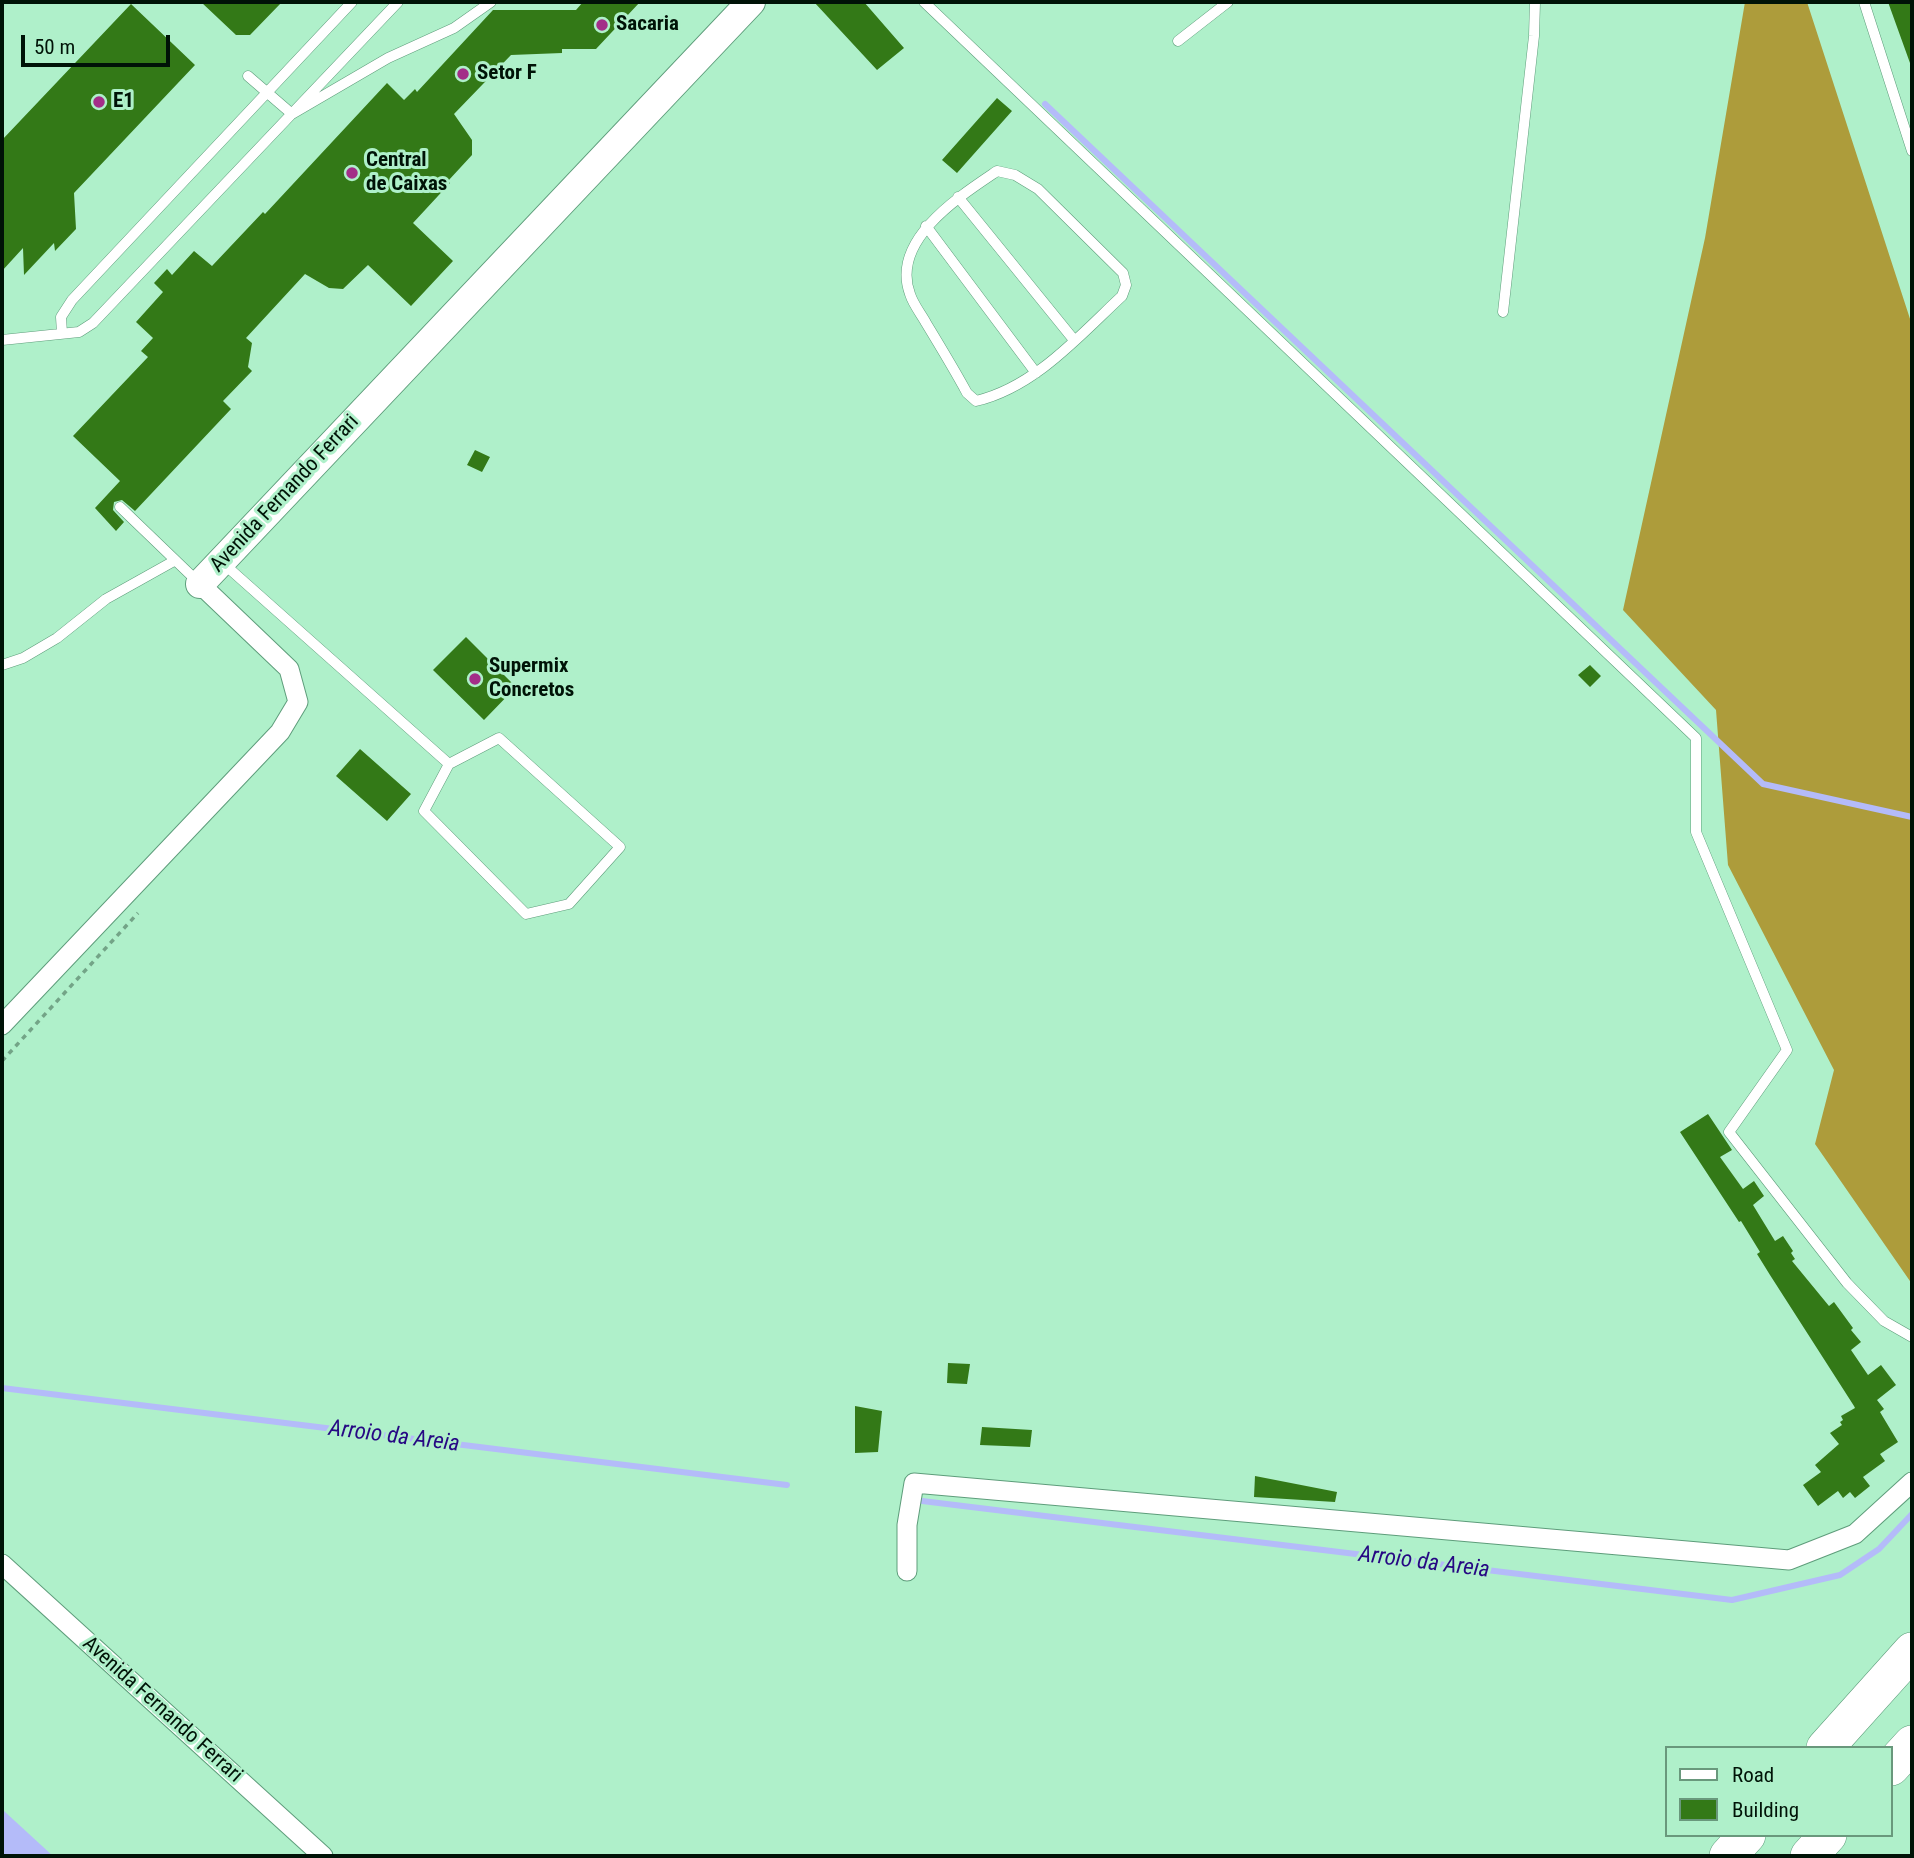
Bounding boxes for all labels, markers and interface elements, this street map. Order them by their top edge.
place label: Sacaria [616,12,679,38]
marker: Sacaria [594,17,610,33]
scale bar [24,21,173,65]
text: 50 m [34,35,75,59]
place label: Setor F [477,61,537,87]
marker: Setor F [455,66,471,82]
place label: E1 [113,89,134,115]
marker: E1 [91,94,107,110]
place label: Central de Caixas [366,148,447,198]
marker: Central de Caixas [344,165,360,181]
street label: Avenida Fernando Ferrari [205,410,365,578]
place label: Supermix Concretos [489,654,574,704]
marker: Supermix Concretos [467,671,483,687]
water label: Arroio da Areia [327,1415,461,1459]
water label: Arroio da Areia [1357,1541,1491,1585]
street label: Avenida Fernando Ferrari [77,1632,247,1788]
legend [1666,1746,1893,1837]
text: Road [1732,1763,1774,1787]
text: Building [1732,1798,1799,1822]

